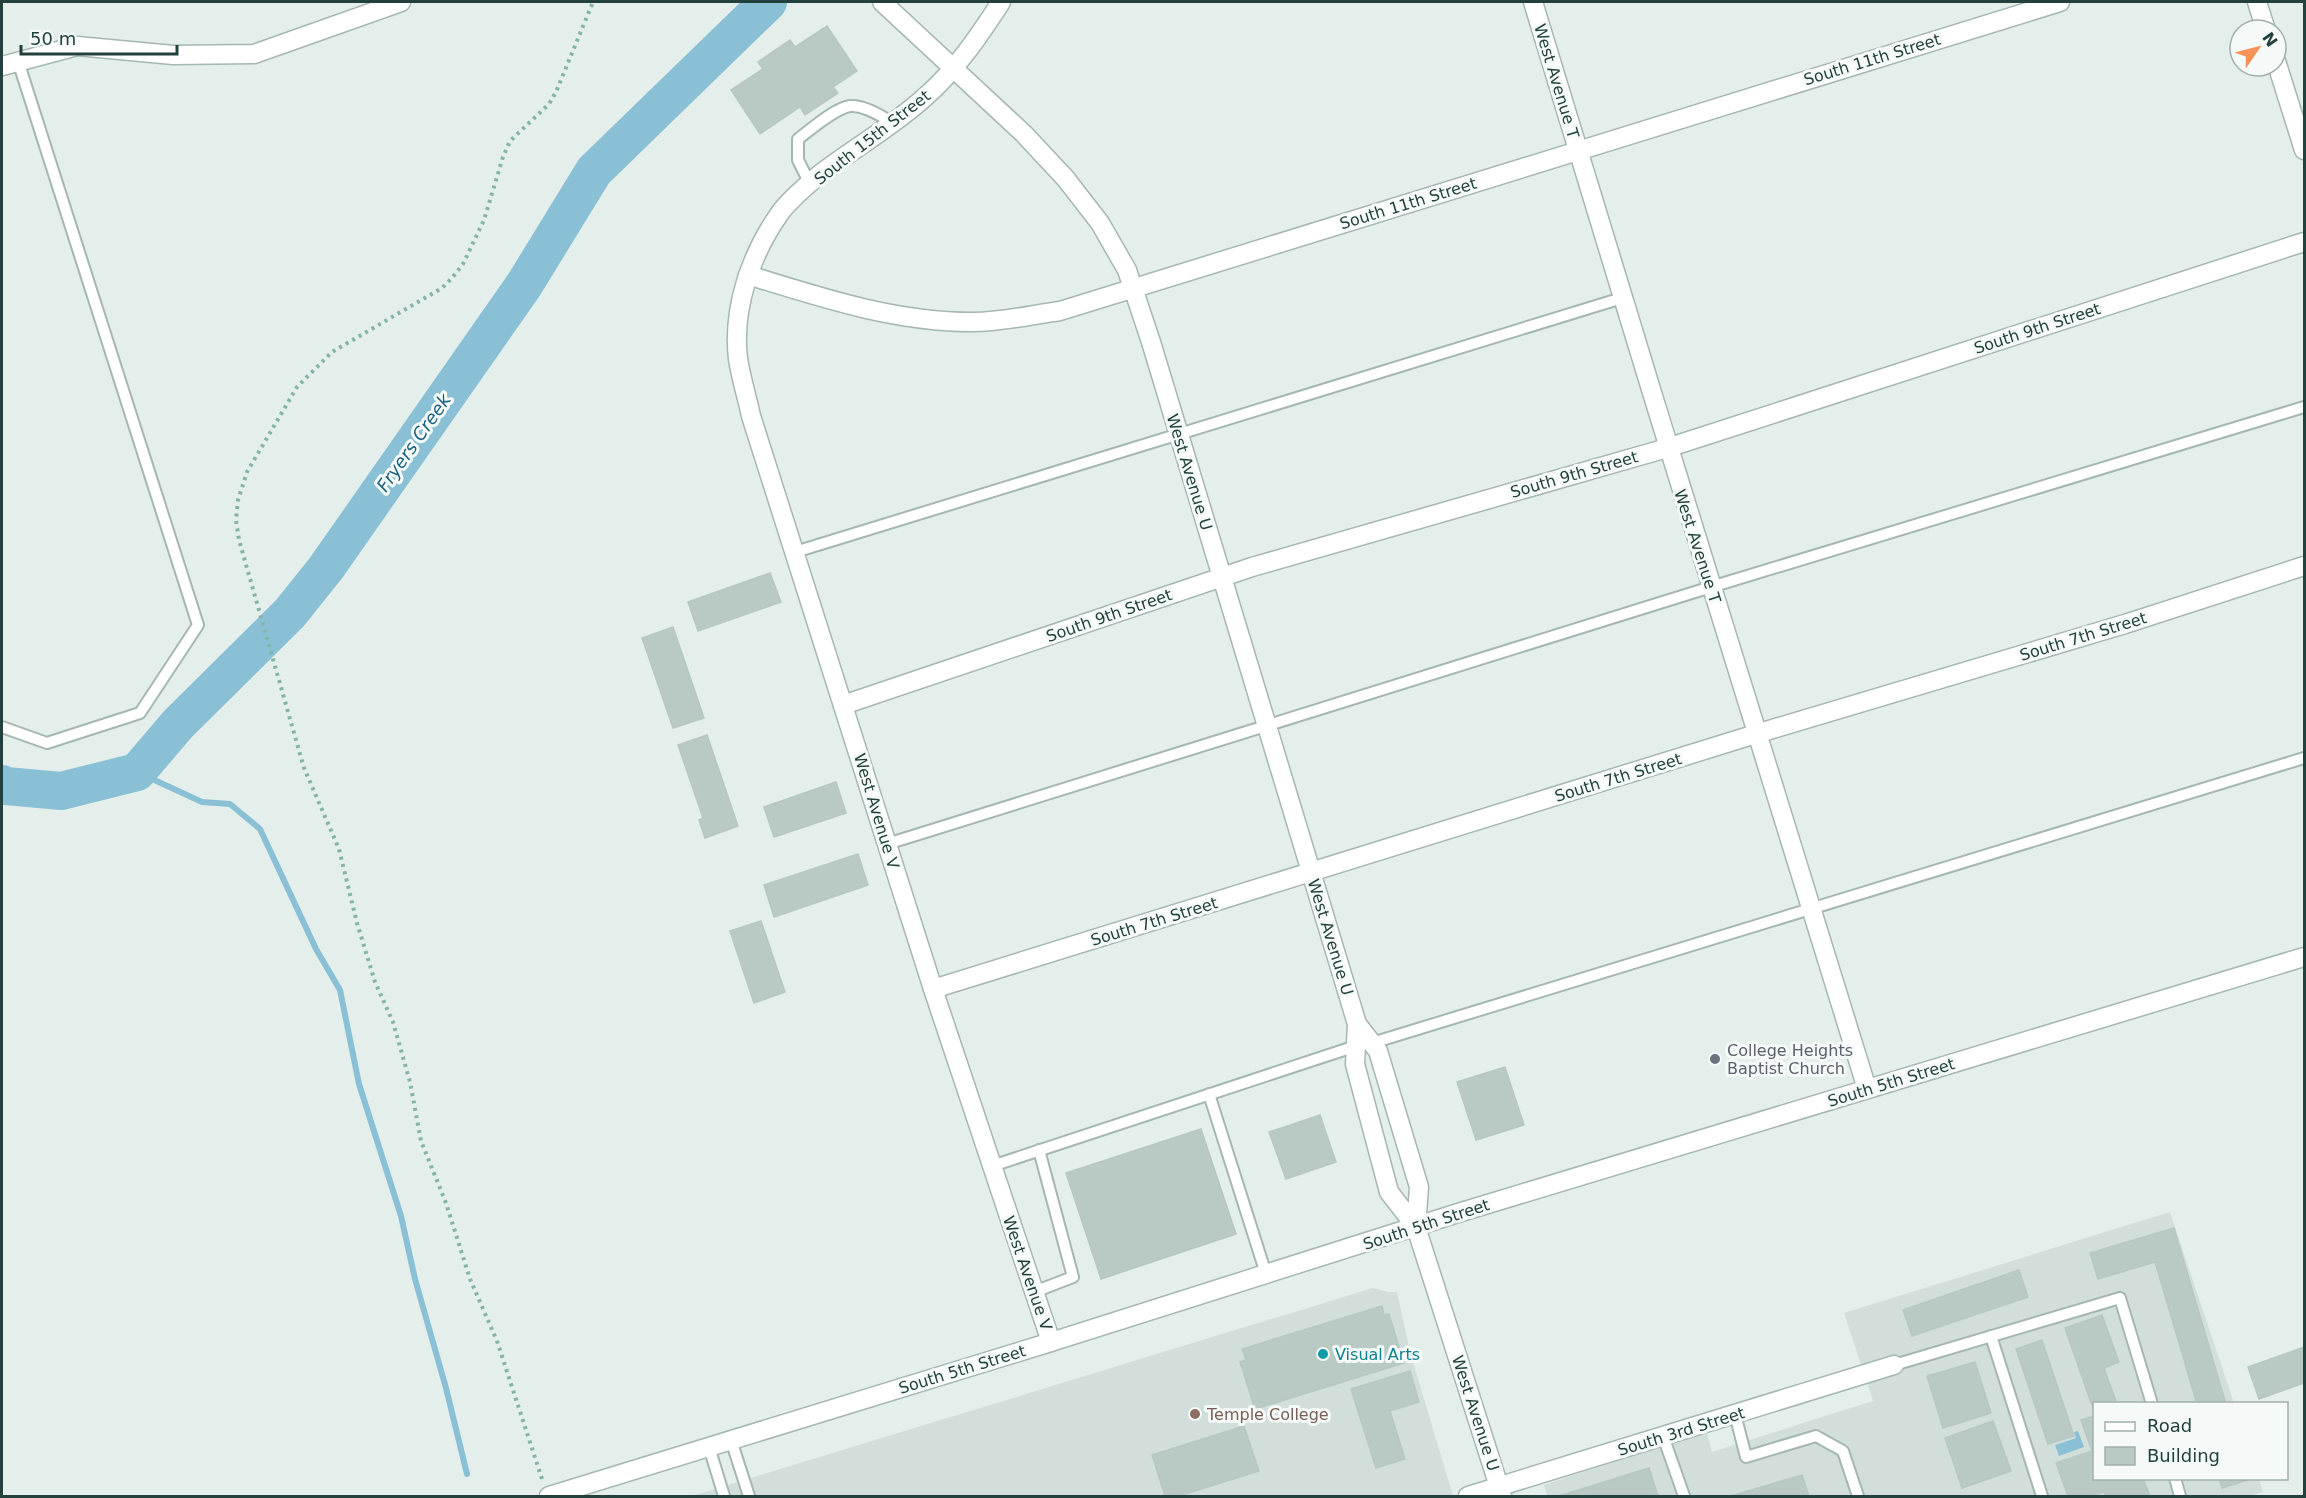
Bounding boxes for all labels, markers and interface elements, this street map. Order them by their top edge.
scale bar [21,18,177,56]
north arrow [2228,18,2288,78]
street label: West Avenue T [1530,22,1583,141]
text: 50 m [30,28,76,49]
text: N [2258,29,2281,51]
street label: South 11th Street [1801,30,1943,89]
street label: South 15th Street [810,86,934,189]
street label: South 11th Street [1337,174,1479,233]
street label: South 9th Street [1972,299,2103,358]
water label: Fryers Creek [372,388,456,496]
street label: West Avenue U [1163,412,1216,533]
street label: South 9th Street [1508,447,1640,502]
street label: West Avenue T [1670,487,1725,606]
street label: South 9th Street [1044,585,1175,646]
street label: South 7th Street [2017,608,2149,665]
street label: South 7th Street [1552,749,1684,806]
street label: West Avenue V [850,751,903,871]
street label: West Avenue U [1304,877,1357,998]
street label: South 7th Street [1088,893,1220,950]
place label: College Heights Baptist Church [1727,1041,1853,1078]
marker: College Heights Baptist Church [1708,1052,1722,1066]
street label: South 5th Street [1825,1054,1957,1111]
street label: South 5th Street [1361,1195,1492,1254]
street label: West Avenue V [999,1213,1056,1333]
street label: South 5th Street [896,1341,1028,1398]
place label: Visual Arts [1335,1345,1420,1364]
marker: Visual Arts [1316,1347,1330,1361]
street label: West Avenue U [1448,1353,1503,1473]
legend [2093,1402,2288,1480]
street label: South 3rd Street [1615,1403,1747,1460]
place label: Temple College [1206,1405,1329,1424]
marker: Temple College [1188,1407,1202,1421]
text: Road [2147,1415,2192,1436]
text: Building [2147,1445,2220,1466]

